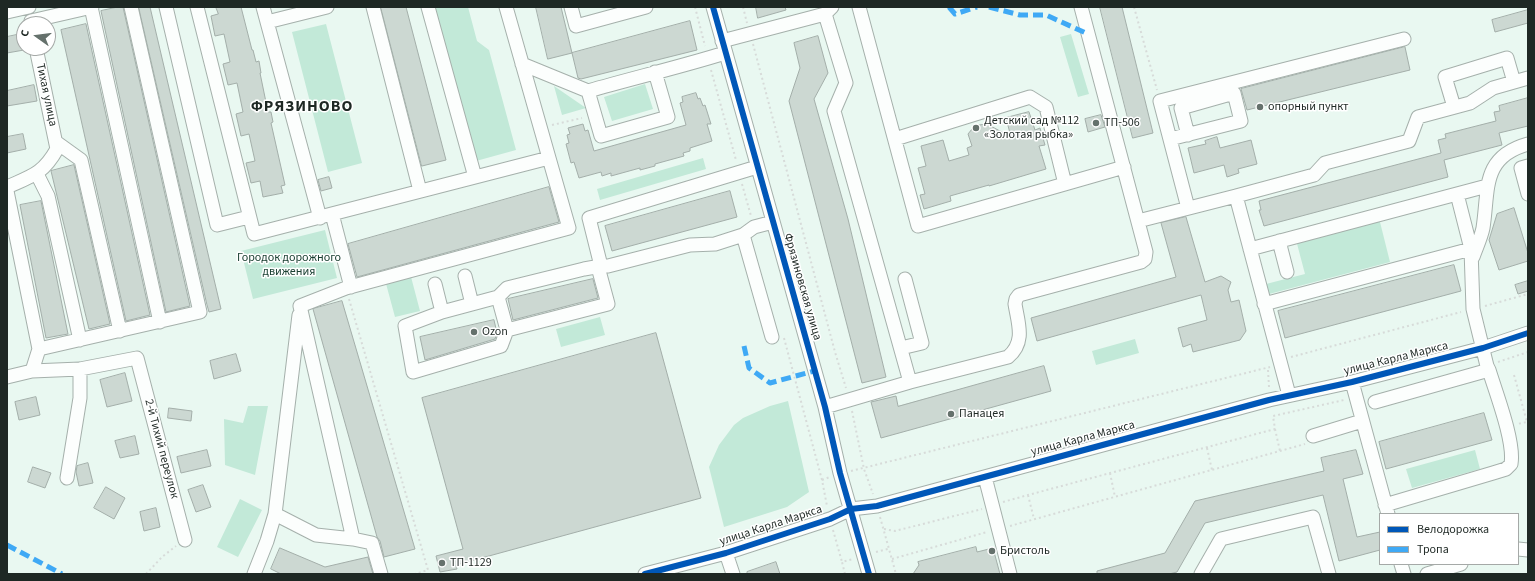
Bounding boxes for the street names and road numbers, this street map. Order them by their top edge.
street label: Тихая улица [32,62,60,128]
street label: Фрязиновская улица [780,232,824,342]
street label: улица Карла Маркса [1342,339,1450,379]
street label: 2-й Тихий переулок [141,398,181,500]
street label: улица Карла Маркса [1030,418,1136,460]
street label: улица Карла Маркса [718,503,824,549]

